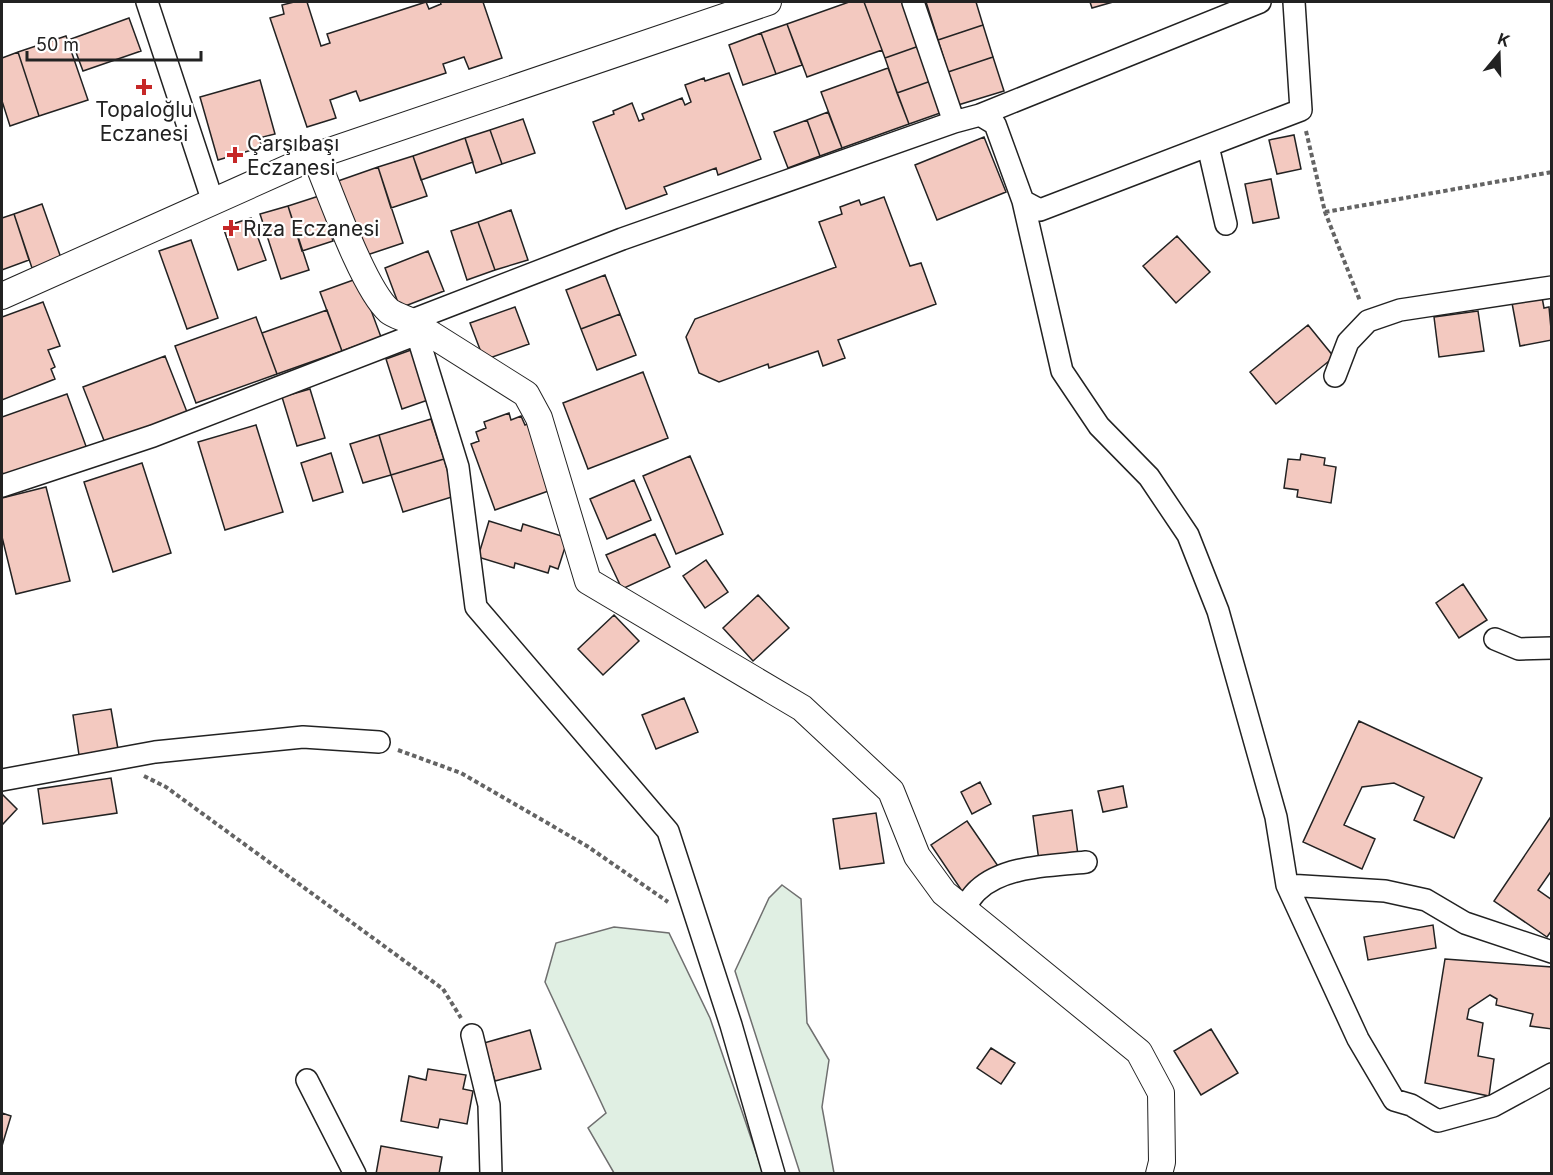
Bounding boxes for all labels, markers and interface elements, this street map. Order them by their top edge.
scale bar [27,24,201,62]
north arrow [1469,24,1529,84]
text: K [1495,28,1513,51]
text: 50 m [36,34,79,55]
marker: Topaloğlu Eczanesi [137,80,151,94]
place label: Topaloğlu Eczanesi [95,97,193,146]
place label: Çarşıbaşı Eczanesi [247,131,339,180]
marker: Çarşıbaşı Eczanesi [228,148,242,162]
place label: Rıza Eczanesi [243,216,379,241]
marker: Rıza Eczanesi [224,221,238,235]

